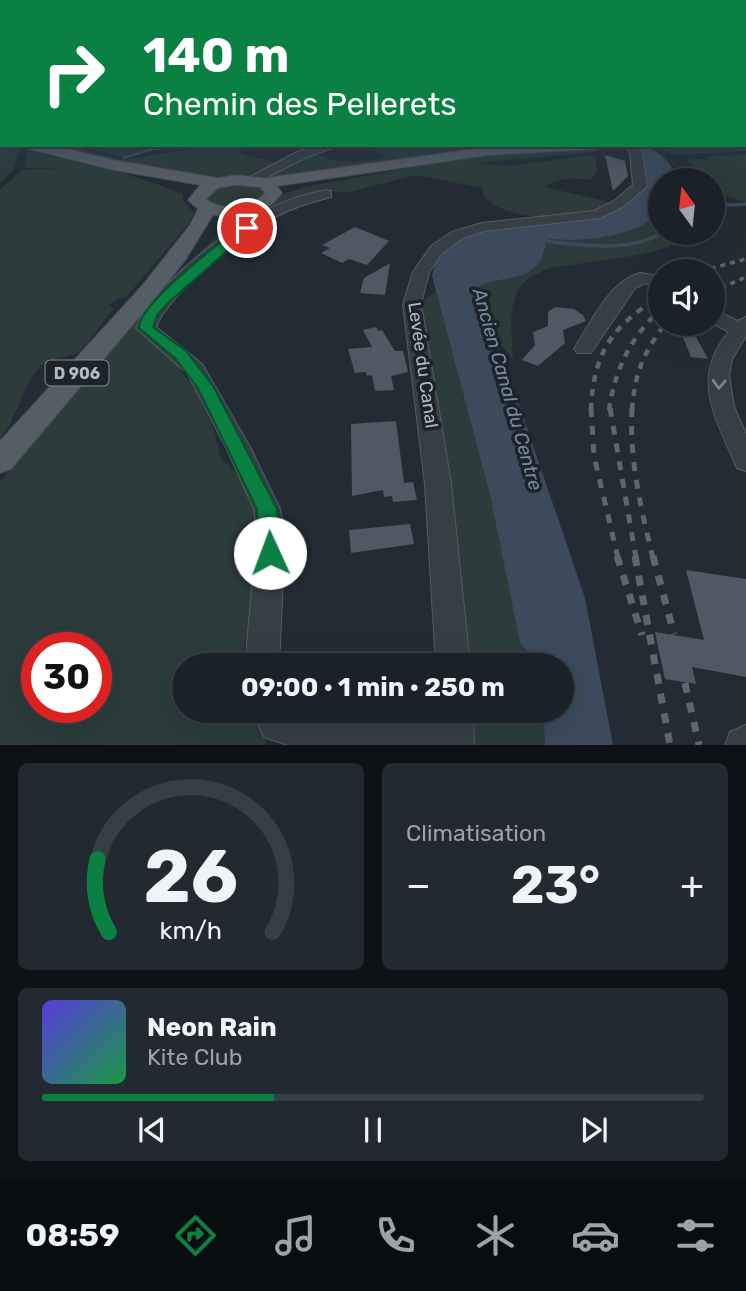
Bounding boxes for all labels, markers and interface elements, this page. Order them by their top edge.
text: 140 m [143,26,289,84]
icon: right [28,28,119,119]
text: Chemin des Pellerets [143,85,456,123]
north arrow [648,168,724,245]
map controls [648,168,725,336]
pin [217,198,277,258]
icon: arrive [228,209,266,247]
button: sound [648,259,725,336]
water label: Ancien Canal du Centre [467,284,548,493]
street label: Levée du Canal [403,301,443,429]
road number: D 906 [46,360,108,386]
one-way arrow [711,379,726,390]
position arrow [233,516,307,590]
speed limit sign: 30 [21,632,112,723]
text: 09:00 · 1 min · 250 m [241,672,505,703]
text: Climatisation [406,819,546,847]
text: 26 [144,835,238,921]
text: 23° [511,854,600,916]
text: − [406,862,431,908]
text: + [680,862,704,908]
text: km/h [160,916,222,945]
text: Neon Rain [147,1012,277,1043]
text: Kite Club [147,1043,242,1071]
icon: previous [133,1111,171,1149]
icon: pause [354,1111,392,1149]
icon: next [575,1111,613,1149]
icon: directions [171,1211,220,1260]
icon: music [271,1211,320,1260]
icon: phone [371,1211,420,1260]
icon: climate [471,1211,520,1260]
icon: car [571,1211,620,1260]
icon: filters [671,1211,720,1260]
text: 08:59 [26,1216,120,1254]

